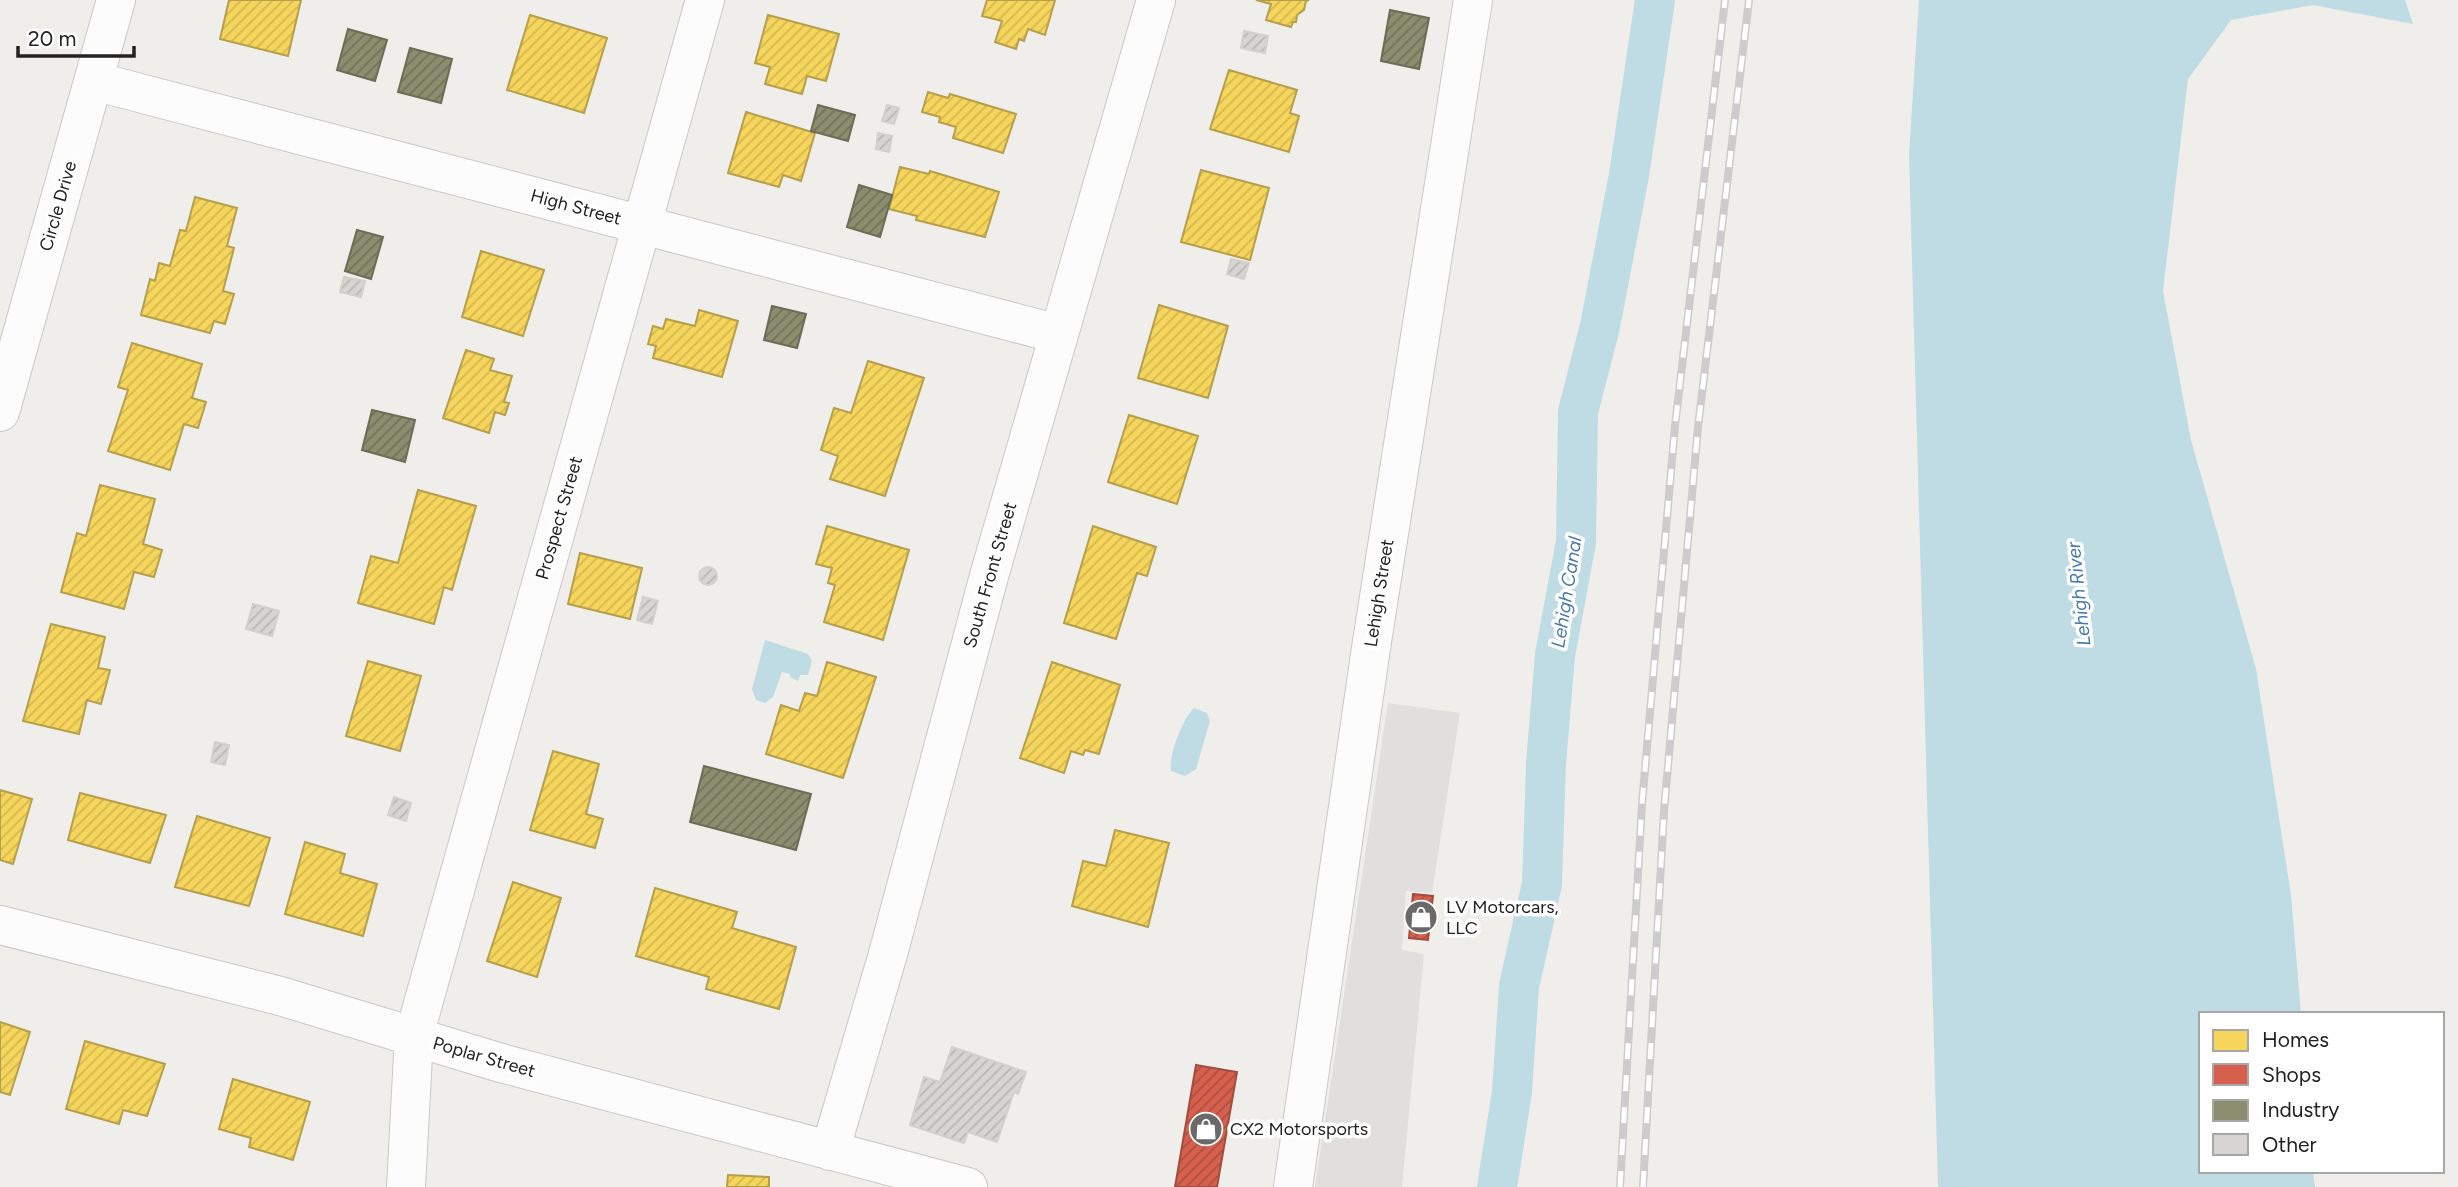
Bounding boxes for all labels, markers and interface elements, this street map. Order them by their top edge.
scale bar [18,14,133,58]
text: 20 m [28,26,76,51]
street label: Circle Drive [35,158,81,254]
street label: High Street [528,184,624,230]
street label: Prospect Street [531,454,587,582]
street label: South Front Street [959,499,1021,650]
water label: Lehigh Canal [1546,534,1587,649]
street label: Lehigh Street [1360,537,1398,648]
water label: Lehigh River [2062,540,2095,647]
place label: LV Motorcars, LLC [1446,896,1559,939]
shop icon: LV Motorcars, LLC [1402,898,1440,936]
legend [2199,1012,2444,1173]
text: Homes [2262,1027,2329,1052]
street label: Poplar Street [430,1032,538,1082]
text: Shops [2262,1062,2321,1087]
text: Industry [2262,1097,2339,1122]
shop icon: CX2 Motorsports [1187,1110,1225,1148]
place label: CX2 Motorsports [1230,1118,1368,1140]
text: Other [2262,1132,2317,1157]

